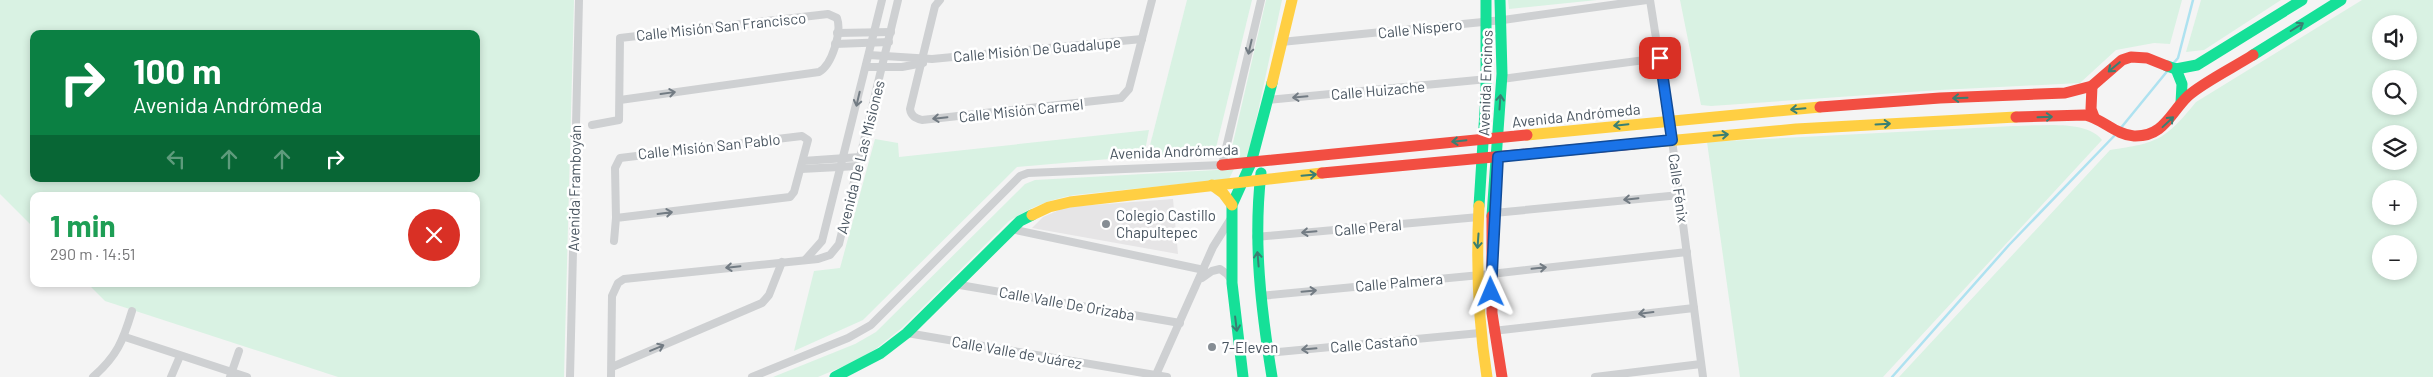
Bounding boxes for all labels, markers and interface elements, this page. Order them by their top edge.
street label: Calle Misión San Francisco [635,8,807,44]
street label: Calle Níspero [1377,15,1463,41]
map controls [2372,15,2417,280]
button: sound [2372,15,2417,60]
one-way arrow [2290,22,2304,32]
street label: Avenida Encinos [1474,30,1496,136]
street label: Calle Misión De Guadalupe [953,33,1121,65]
pin [1639,37,1681,79]
one-way arrow [1245,39,1254,55]
icon: arrive [1646,44,1674,72]
text: 100 m [133,49,222,91]
icon: right [50,50,115,115]
one-way arrow [2107,61,2120,72]
button: search [2372,70,2417,115]
street label: Calle Huizache [1330,77,1426,103]
street label: Avenida De Las Misiones [832,78,888,236]
one-way arrow [660,88,676,98]
one-way arrow [853,90,862,106]
text: Avenida Andrómeda [133,91,322,117]
one-way arrow [1293,92,1309,102]
one-way arrow [1952,93,1968,102]
one-way arrow [1496,94,1505,110]
street label: Calle Misión Carmel [958,95,1084,125]
street label: Avenida Andrómeda [1511,99,1641,131]
one-way arrow [1790,104,1806,114]
one-way arrow [2037,112,2053,121]
one-way arrow [932,113,948,123]
one-way arrow [2161,116,2174,128]
one-way arrow [1874,119,1890,128]
one-way arrow [1613,120,1629,130]
street label: Avenida Framboyán [564,125,584,251]
button: layers [2372,125,2417,170]
street label: Calle Misión San Pablo [637,130,781,162]
one-way arrow [1712,131,1728,140]
one-way arrow [1451,136,1467,146]
street label: Avenida Andrómeda [1109,140,1239,162]
icon: left [162,145,190,173]
icon: ahead [215,145,243,173]
icon: ahead [268,145,296,173]
icon: right [321,145,349,173]
street label: Calle Fénix [1665,152,1693,224]
one-way arrow [1301,170,1317,179]
button: + [2372,180,2417,225]
one-way arrow [1623,194,1639,204]
place label: Colegio Castillo Chapultepec [1116,206,1216,241]
text: 1 min [50,207,116,243]
one-way arrow [657,208,673,218]
button: close [408,209,460,261]
street label: Calle Peral [1333,215,1403,239]
marker: Colegio Castillo Chapultepec [1100,218,1112,230]
one-way arrow [1301,227,1317,237]
one-way arrow [1473,233,1482,249]
button: − [2372,235,2417,280]
text: 290 m · 14:51 [50,244,135,263]
one-way arrow [1253,251,1262,267]
one-way arrow [726,262,742,272]
one-way arrow [1531,263,1547,273]
position arrow [1464,265,1516,317]
street label: Calle Palmera [1354,269,1444,295]
street label: Calle Valle De Orizaba [998,282,1136,324]
one-way arrow [1301,286,1317,296]
one-way arrow [1638,308,1654,318]
one-way arrow [1231,315,1241,331]
street label: Calle Castaño [1329,330,1419,356]
street label: Calle Valle de Juárez [951,332,1084,372]
place label: 7-Eleven [1222,338,1278,356]
marker: 7-Eleven [1206,341,1218,353]
one-way arrow [648,343,664,352]
one-way arrow [1301,344,1317,354]

